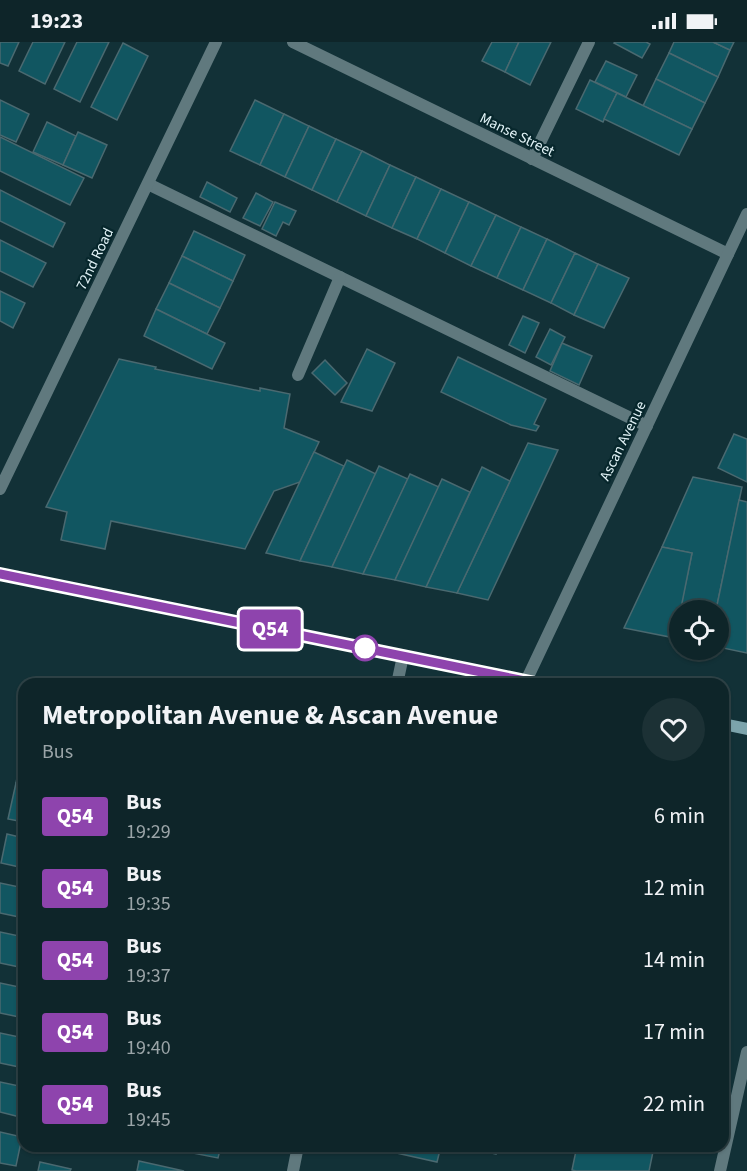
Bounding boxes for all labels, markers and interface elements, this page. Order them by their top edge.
text: 19:23 [30,5,83,37]
street label: Manse Street [476,108,558,162]
street label: 72nd Road [71,224,119,294]
street label: Ascan Avenue [595,398,651,484]
map controls [669,600,729,660]
button: locate [669,600,729,660]
line badge: Q54 [236,610,304,648]
text: Q54 [252,614,288,644]
unlabelled marker [352,635,378,661]
text: Metropolitan Avenue & Ascan Avenue [42,695,498,735]
button: heart [642,698,705,761]
text: Bus [42,738,73,766]
text: Bus [126,786,162,818]
text: 6 min [654,800,705,832]
text: Q54 [57,801,93,831]
text: 19:29 [126,818,171,846]
text: Bus [126,858,162,890]
text: 12 min [643,872,705,904]
text: Q54 [57,873,93,903]
text: 19:35 [126,890,171,918]
text: Bus [126,930,162,962]
text: 14 min [643,944,705,976]
text: Q54 [57,945,93,975]
text: 19:37 [126,962,171,990]
text: Bus [126,1002,162,1034]
text: 17 min [643,1016,705,1048]
text: Q54 [57,1017,93,1047]
text: 19:40 [126,1034,171,1062]
text: Bus [126,1074,162,1106]
text: 22 min [643,1088,705,1120]
text: Q54 [57,1089,93,1119]
text: 19:45 [126,1106,171,1134]

